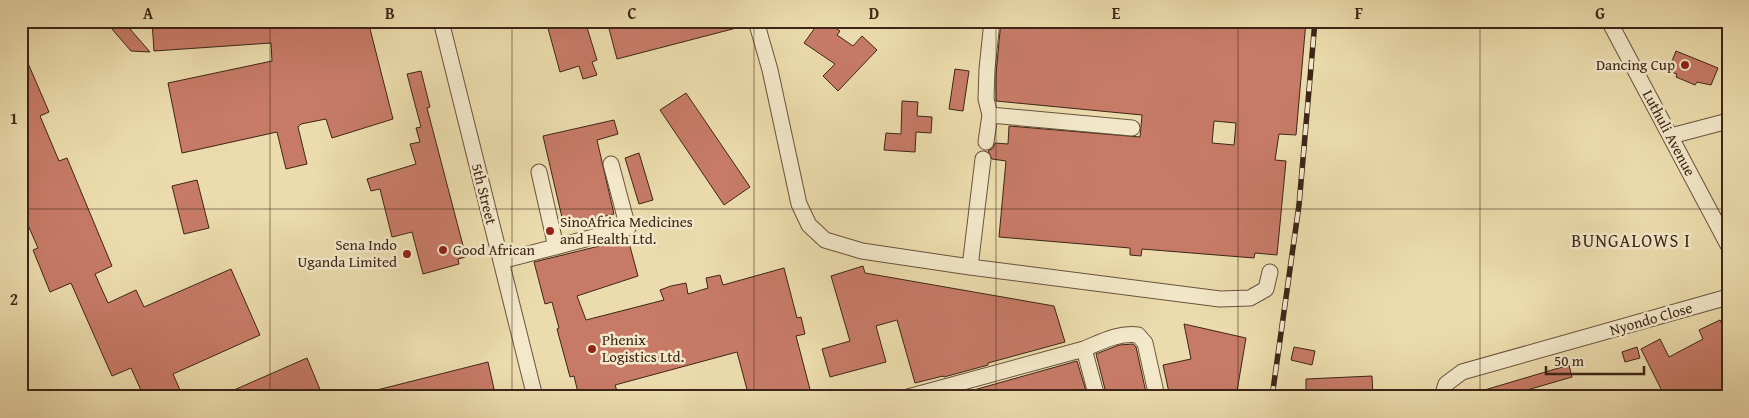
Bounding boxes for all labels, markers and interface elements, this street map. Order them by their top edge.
text: A [143,1,154,25]
text: B [385,1,395,25]
text: C [627,1,637,25]
text: D [869,1,879,25]
text: E [1112,1,1121,25]
text: F [1355,1,1363,25]
text: G [1595,1,1605,25]
place label: Dancing Cup [1596,54,1675,75]
marker: Dancing Cup [1679,59,1691,71]
street label: Luthuli Avenue [1638,86,1701,180]
text: 1 [10,106,18,130]
street label: 5th Street [467,161,502,227]
place label: SinoAfrica Medicines and Health Ltd. [560,211,693,249]
marker: SinoAfrica Medicines and Health Ltd. [544,225,556,237]
district label: BUNGALOWS I [1571,227,1691,254]
place label: Sena Indo Uganda Limited [297,234,397,272]
place label: Good African [453,239,535,260]
marker: Good African [437,244,449,256]
marker: Sena Indo Uganda Limited [401,248,413,260]
text: 2 [10,287,18,311]
street label: Nyondo Close [1607,297,1695,340]
place label: Phenix Logistics Ltd. [602,329,684,367]
marker: Phenix Logistics Ltd. [586,343,598,355]
scale bar [1546,343,1644,375]
text: 50 m [1554,350,1585,371]

